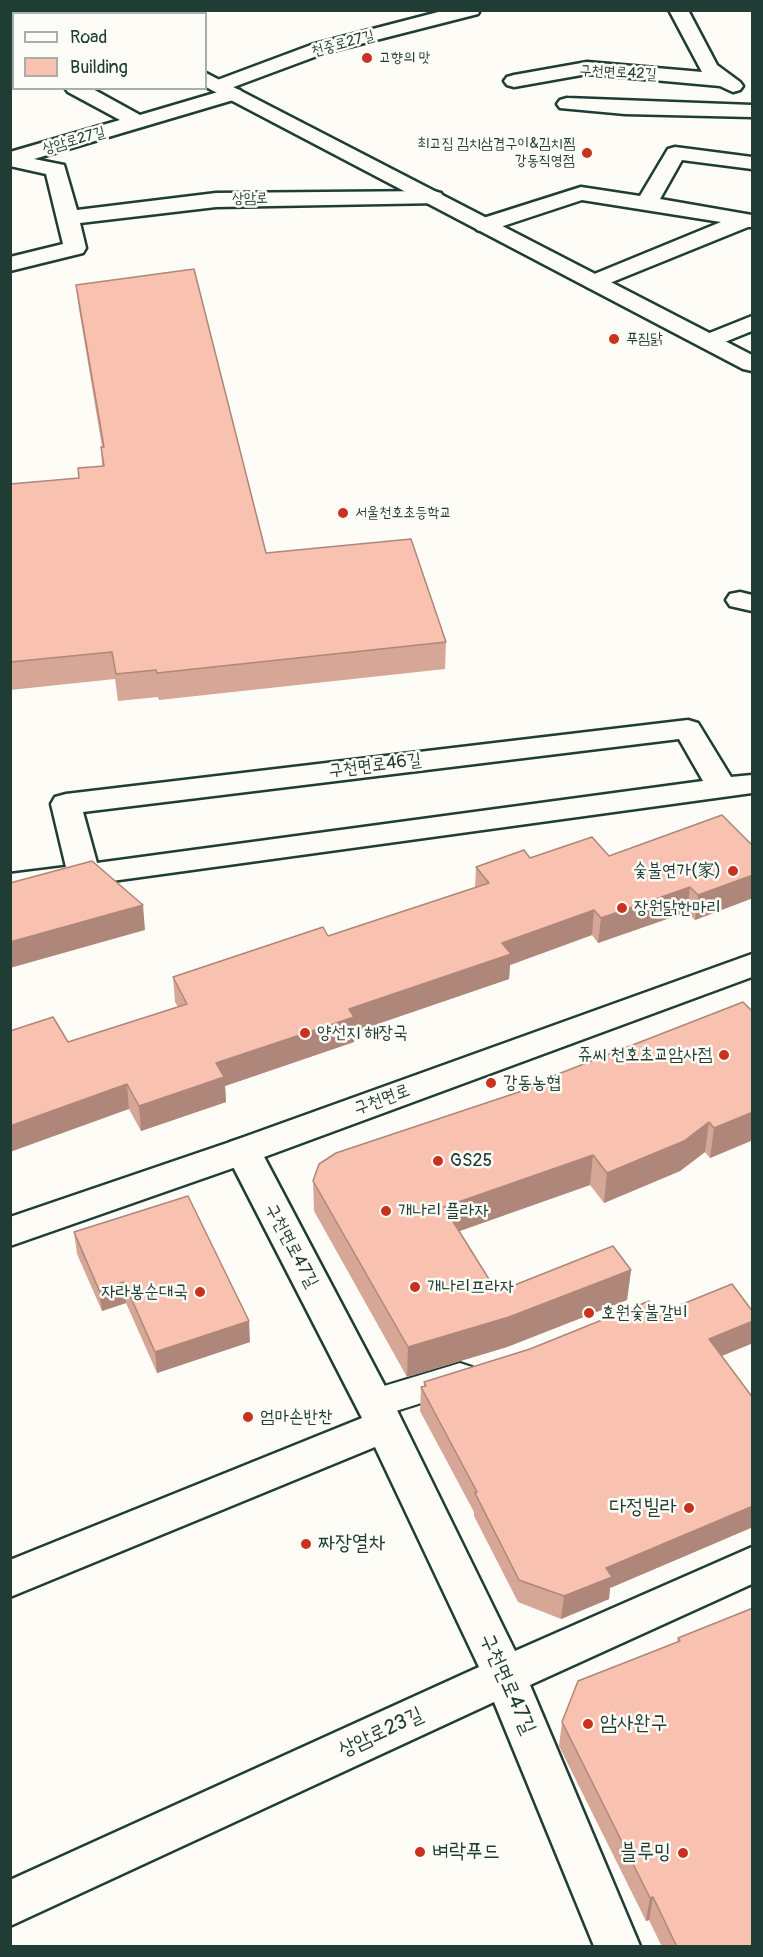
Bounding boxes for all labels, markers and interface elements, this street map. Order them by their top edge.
legend [12,12,207,90]
text: Road [70,26,107,49]
street label: 천중로27길 [309,27,377,61]
place label: 고향의 맛 [379,49,431,67]
marker: 고향의 맛 [360,51,374,65]
text: Building [70,56,128,79]
street label: 구천면로42길 [579,62,657,84]
street label: 상암로27길 [40,123,108,159]
place label: 최고집 김치삼겹구이&김치찜 강동직영점 [418,135,575,170]
marker: 최고집 김치삼겹구이&김치찜 강동직영점 [580,146,594,160]
street label: 상암로 [232,190,268,208]
place label: 푸짐닭 [626,330,662,348]
marker: 푸짐닭 [607,332,621,346]
place label: 서울천호초등학교 [355,504,452,522]
marker: 서울천호초등학교 [336,506,350,520]
street label: 구천면로46길 [327,750,423,782]
place label: 숯불연가(家) [633,860,721,882]
marker: 숯불연가(家) [726,864,740,878]
place label: 장원닭한마리 [634,897,721,919]
marker: 장원닭한마리 [615,901,629,915]
place label: 양선지 해장국 [317,1022,408,1044]
marker: 양선지 해장국 [298,1026,312,1040]
place label: 쥬씨 천호초교암사점 [578,1044,712,1066]
marker: 쥬씨 천호초교암사점 [717,1048,731,1062]
place label: 강동농협 [503,1072,561,1094]
marker: 강동농협 [484,1076,498,1090]
street label: 구천면로 [351,1080,413,1120]
place label: GS25 [450,1150,492,1172]
marker: GS25 [431,1154,445,1168]
street label: 구천면로47길 [260,1200,322,1292]
place label: 개나리 플라자 [398,1200,489,1222]
marker: 개나리 플라자 [379,1204,393,1218]
place label: 개나리프라자 [427,1276,514,1298]
marker: 개나리프라자 [408,1280,422,1294]
place label: 자라봉순대국 [101,1281,188,1303]
marker: 자라봉순대국 [193,1285,207,1299]
place label: 호원숯불갈비 [601,1302,688,1324]
marker: 호원숯불갈비 [582,1306,596,1320]
place label: 엄마손반찬 [260,1406,332,1428]
marker: 엄마손반찬 [241,1410,255,1424]
place label: 다정빌라 [609,1495,677,1521]
marker: 다정빌라 [682,1501,696,1515]
place label: 짜장열차 [318,1531,386,1557]
marker: 짜장열차 [299,1537,313,1551]
street label: 구천면로47길 [474,1630,540,1738]
street label: 상암로23길 [335,1702,427,1764]
place label: 암사완구 [600,1711,668,1737]
marker: 암사완구 [581,1717,595,1731]
place label: 벼락푸드 [432,1839,500,1865]
place label: 블루밍 [620,1840,671,1866]
marker: 벼락푸드 [413,1845,427,1859]
marker: 블루밍 [676,1846,690,1860]

